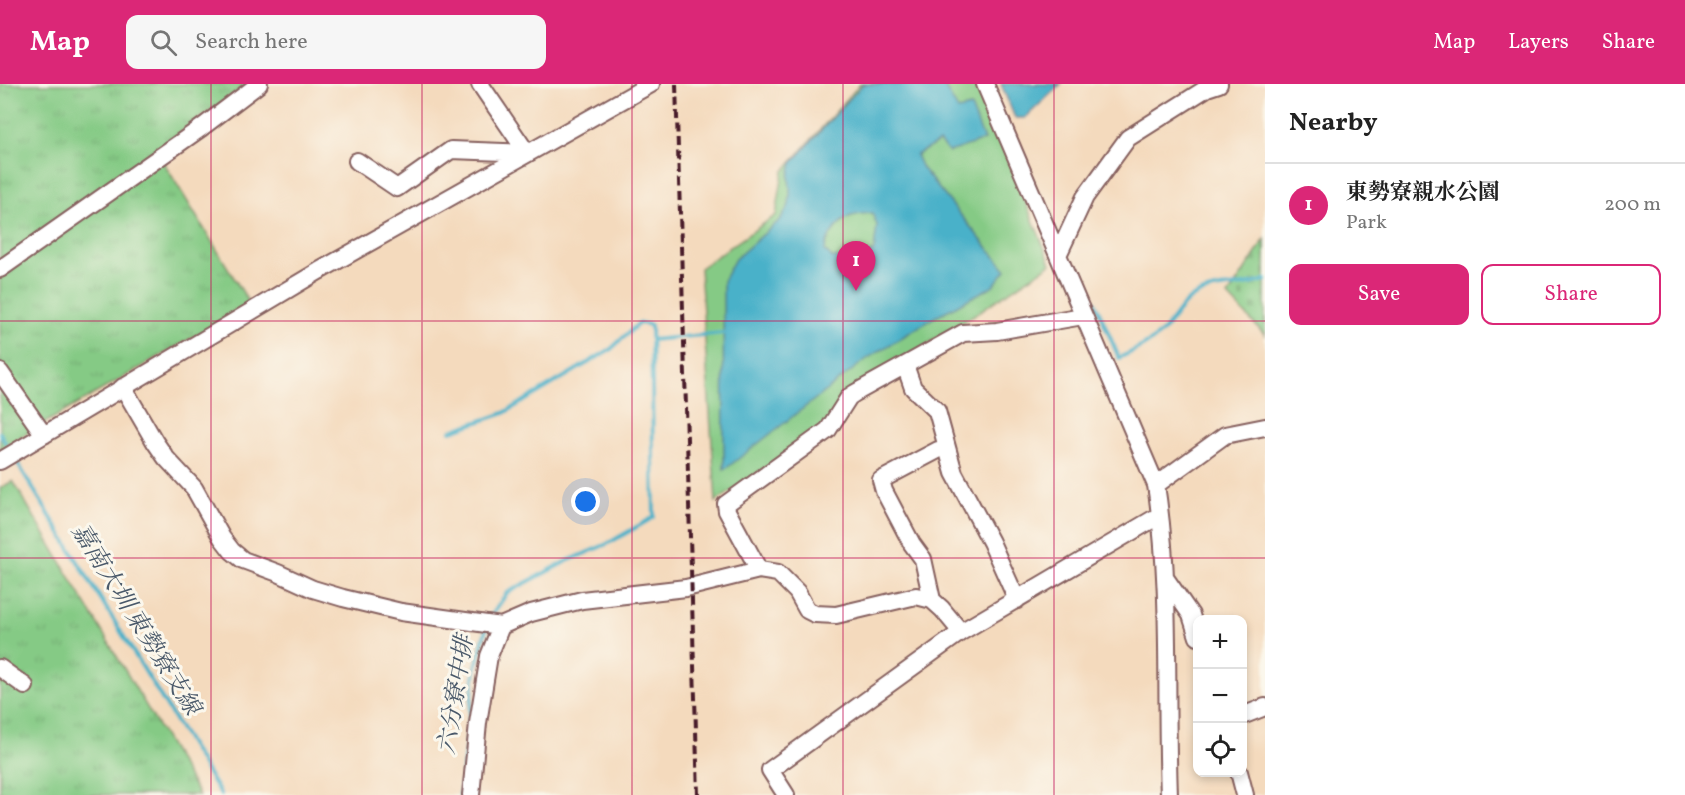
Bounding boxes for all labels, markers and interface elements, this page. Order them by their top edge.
search box [126,15,546,69]
text: Map [30,23,90,62]
icon: search [147,26,180,59]
text: Search here [195,27,308,58]
text: Map [1433,28,1475,57]
text: Layers [1508,28,1569,57]
text: Share [1602,28,1655,57]
text: Nearby [1289,105,1378,141]
text: 東勢寮親水公園 [1346,178,1500,209]
text: 1 [1304,191,1313,219]
text: 200 m [1604,191,1661,219]
text: Park [1346,209,1387,237]
pin: 1 [836,242,876,291]
button: Save [1289,264,1469,325]
button: Share [1481,264,1661,325]
your location [571,487,600,516]
water label: 嘉南大圳 東勢寮支線 [62,518,209,725]
map controls [1193,615,1247,777]
button: + [1193,615,1247,669]
water label: 六分寮中排 [431,630,484,757]
button: − [1193,669,1247,723]
button: locate [1193,723,1247,777]

